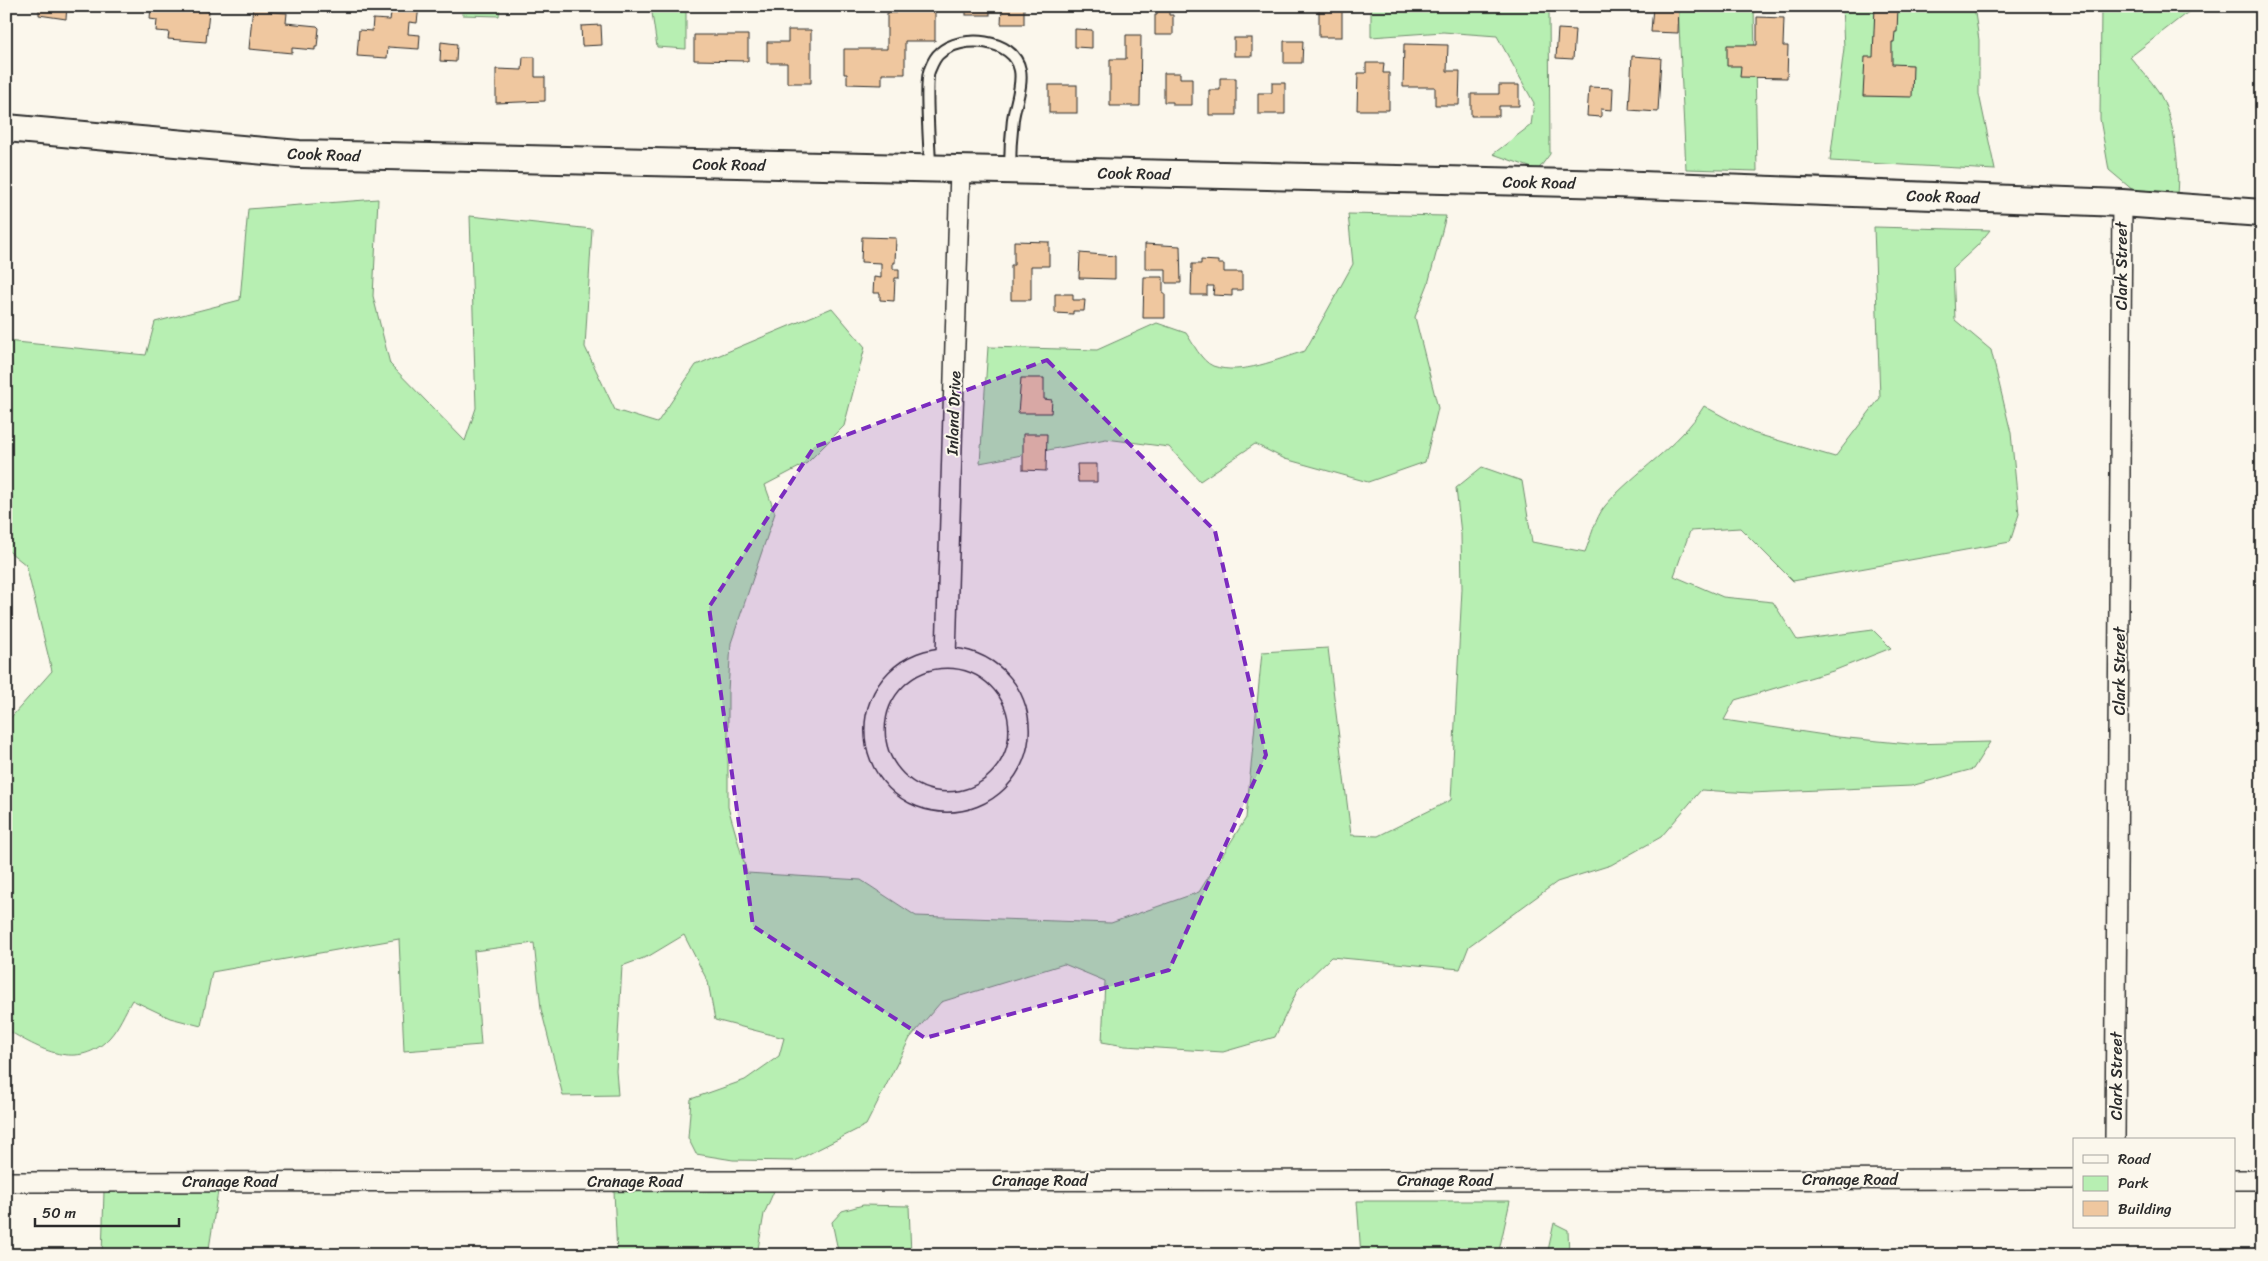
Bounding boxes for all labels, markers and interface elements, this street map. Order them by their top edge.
street label: Cook Road [287,139,363,170]
street label: Cook Road [692,149,767,180]
street label: Cook Road [1097,158,1172,189]
street label: Cook Road [1502,167,1577,198]
street label: Cook Road [1906,181,1982,212]
street label: Clark Street [2107,221,2136,310]
street label: Inland Drive [937,370,969,457]
street label: Clark Street [2105,626,2134,715]
street label: Clark Street [2102,1031,2131,1120]
legend [2073,1138,2236,1228]
text: Road [2118,1146,2151,1172]
street label: Cranage Road [1802,1165,1899,1194]
street label: Cranage Road [992,1166,1089,1195]
street label: Cranage Road [1397,1166,1494,1195]
street label: Cranage Road [182,1167,279,1196]
street label: Cranage Road [587,1167,684,1196]
text: Park [2118,1170,2149,1196]
scale bar [35,1196,179,1228]
text: Building [2118,1196,2172,1222]
text: 50 m [42,1200,77,1226]

